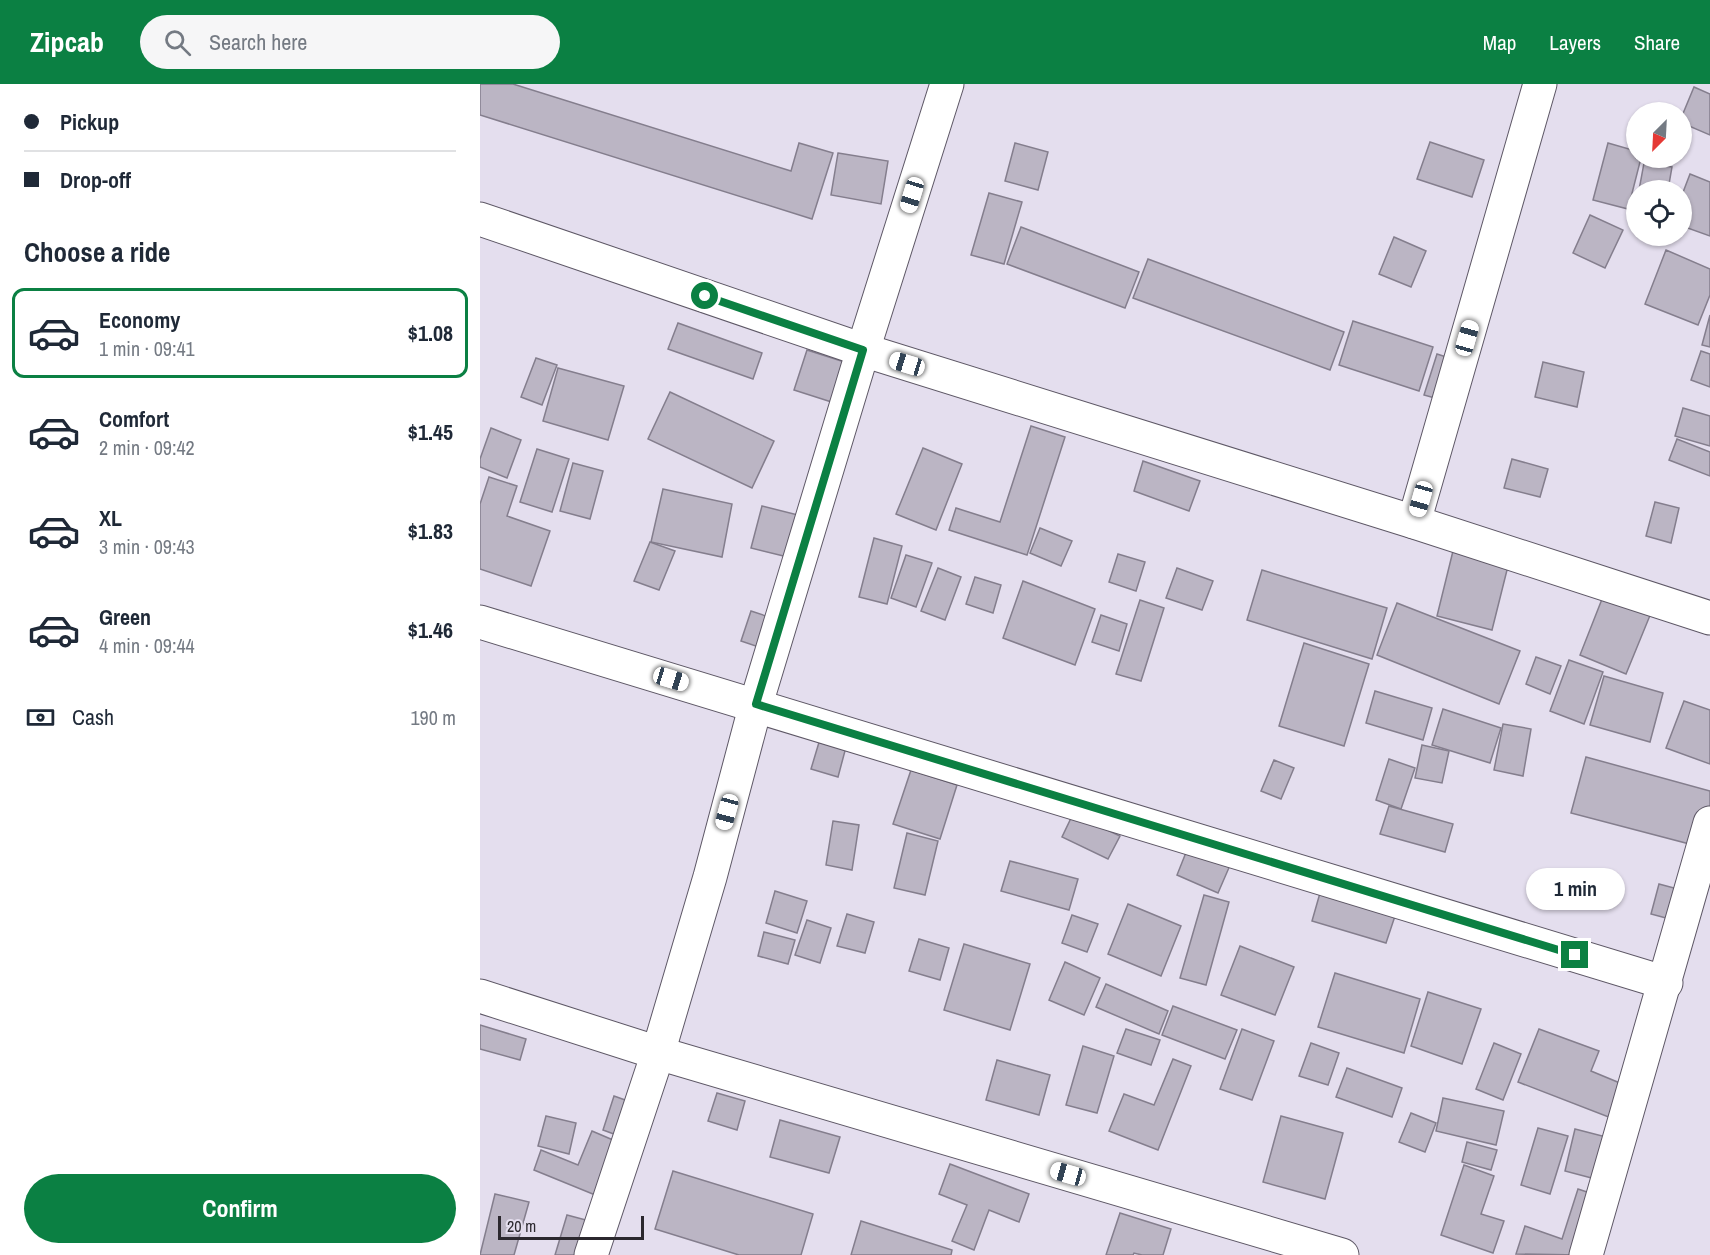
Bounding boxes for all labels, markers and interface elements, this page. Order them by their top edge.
search box [140,15,560,69]
text: Zipcab [30,23,104,61]
icon: search [161,26,194,59]
text: Search here [209,27,307,57]
text: Map [1483,28,1516,57]
text: Layers [1549,28,1601,57]
text: Share [1634,28,1680,57]
north arrow [1626,102,1692,168]
map controls [1626,102,1692,246]
text: Pickup [60,107,119,137]
text: Drop-off [60,165,131,195]
car [898,175,926,215]
button: locate [1626,180,1692,246]
text: Choose a ride [24,234,170,270]
route start [691,282,718,309]
text: Economy [99,305,180,335]
icon: car [27,306,81,360]
text: $1.08 [408,318,453,348]
car [1453,318,1481,358]
text: 1 min · 09:41 [99,335,195,362]
car [887,350,927,378]
text: Comfort [99,404,169,434]
icon: car [27,405,81,459]
text: $1.45 [408,417,453,447]
text: 2 min · 09:42 [99,434,195,461]
car [1407,479,1435,519]
text: XL [99,503,122,533]
icon: car [27,504,81,558]
text: $1.83 [408,516,453,546]
text: 3 min · 09:43 [99,533,195,560]
text: Green [99,602,151,632]
icon: car [27,603,81,657]
text: $1.46 [408,615,453,645]
text: 4 min · 09:44 [99,632,195,659]
car [651,665,691,693]
icon: cash [24,701,57,734]
text: Cash [72,702,114,732]
text: 190 m [410,704,456,731]
car [714,792,740,832]
callout: 1 min [1526,868,1624,910]
text: 1 min [1554,875,1597,902]
route end [1561,941,1588,968]
car [1048,1160,1088,1188]
button: Confirm [24,1174,456,1243]
scale bar [498,1213,644,1240]
text: 20 m [507,1215,536,1237]

